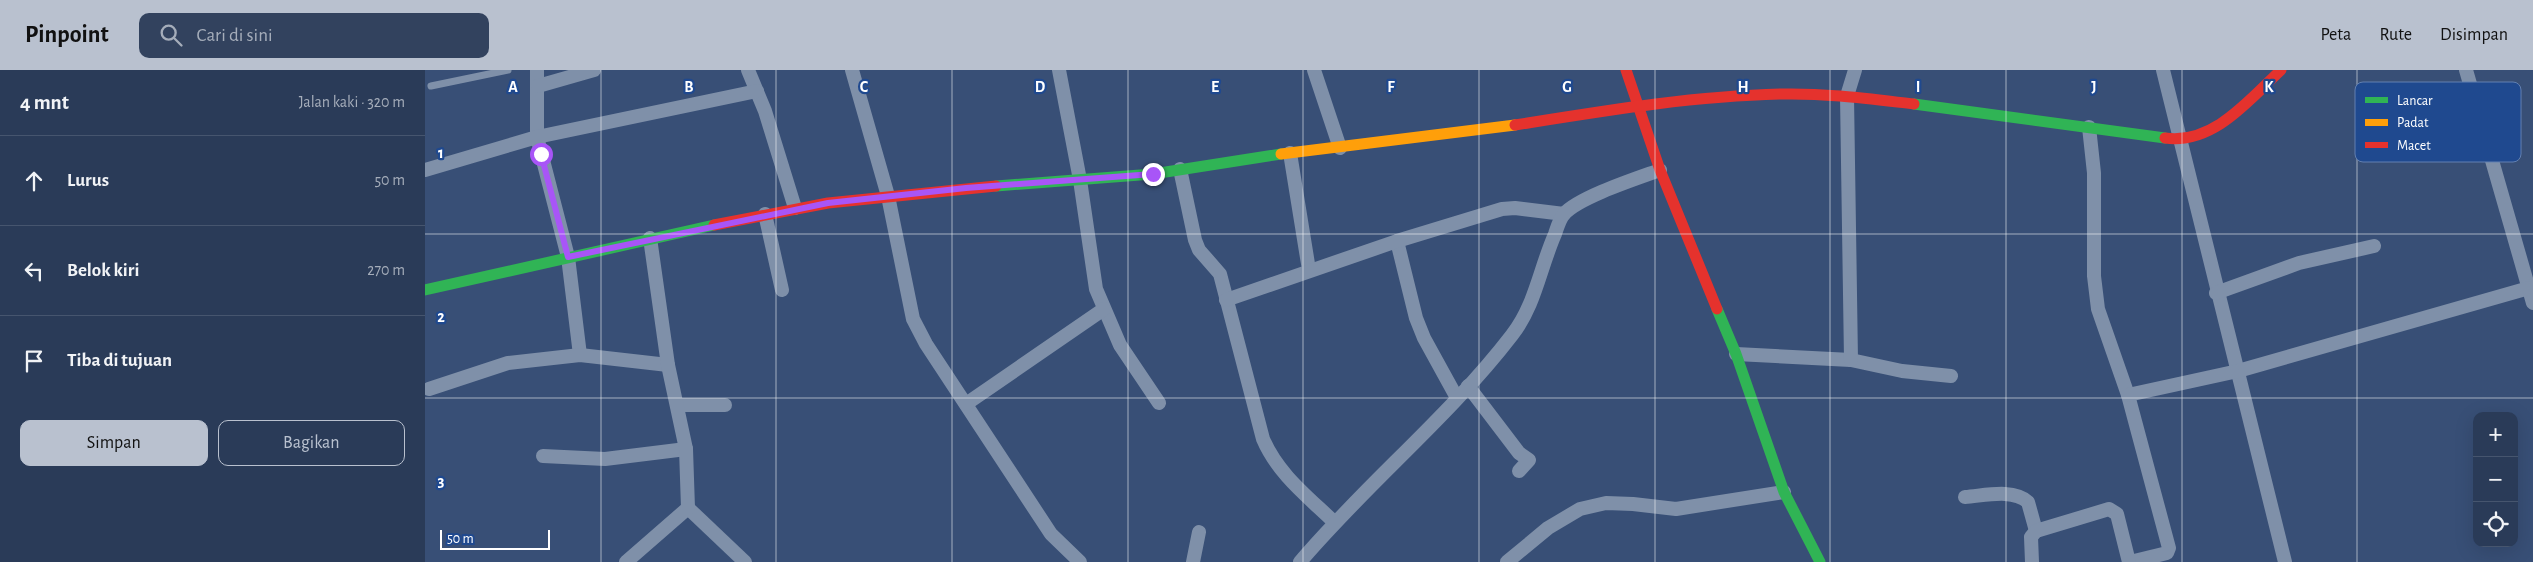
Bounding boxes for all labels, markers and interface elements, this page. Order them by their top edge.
search box [139,13,489,58]
icon: search [157,21,185,49]
text: Pinpoint [25,23,109,47]
text: Cari di sini [197,26,273,45]
text: Peta [2320,26,2351,44]
text: Rute [2379,26,2412,44]
text: Disimpan [2440,26,2508,44]
text: A [508,79,518,95]
text: B [684,79,694,95]
text: C [860,79,869,95]
text: D [1035,79,1046,95]
text: E [1211,79,1219,95]
text: F [1387,79,1395,95]
text: G [1562,79,1572,95]
text: H [1737,79,1749,95]
text: I [1916,79,1920,95]
text: J [2091,79,2097,95]
text: K [2264,79,2274,95]
legend [2355,82,2521,162]
text: 4 mnt [20,92,69,113]
text: Jalan kaki · 320 m [299,94,405,110]
text: Lancar [2397,94,2433,108]
text: Padat [2397,116,2429,130]
text: Macet [2397,139,2431,153]
route start [530,143,553,166]
text: 1 [438,145,444,161]
route end [1142,163,1165,186]
icon: ahead [20,167,48,195]
text: Lurus [67,171,109,190]
text: 50 m [374,172,405,188]
icon: left [20,257,48,285]
text: Belok kiri [67,261,139,280]
text: 270 m [367,262,405,278]
text: 2 [437,309,445,325]
icon: arrive [20,347,48,375]
text: Tiba di tujuan [67,351,172,370]
map controls [2473,412,2518,547]
button: + [2473,412,2518,457]
button: Simpan [20,420,208,466]
button: Bagikan [218,420,405,466]
button: − [2473,457,2518,502]
text: 3 [438,473,445,489]
button: locate [2473,502,2518,547]
scale bar [440,527,550,550]
text: 50 m [447,532,474,546]

